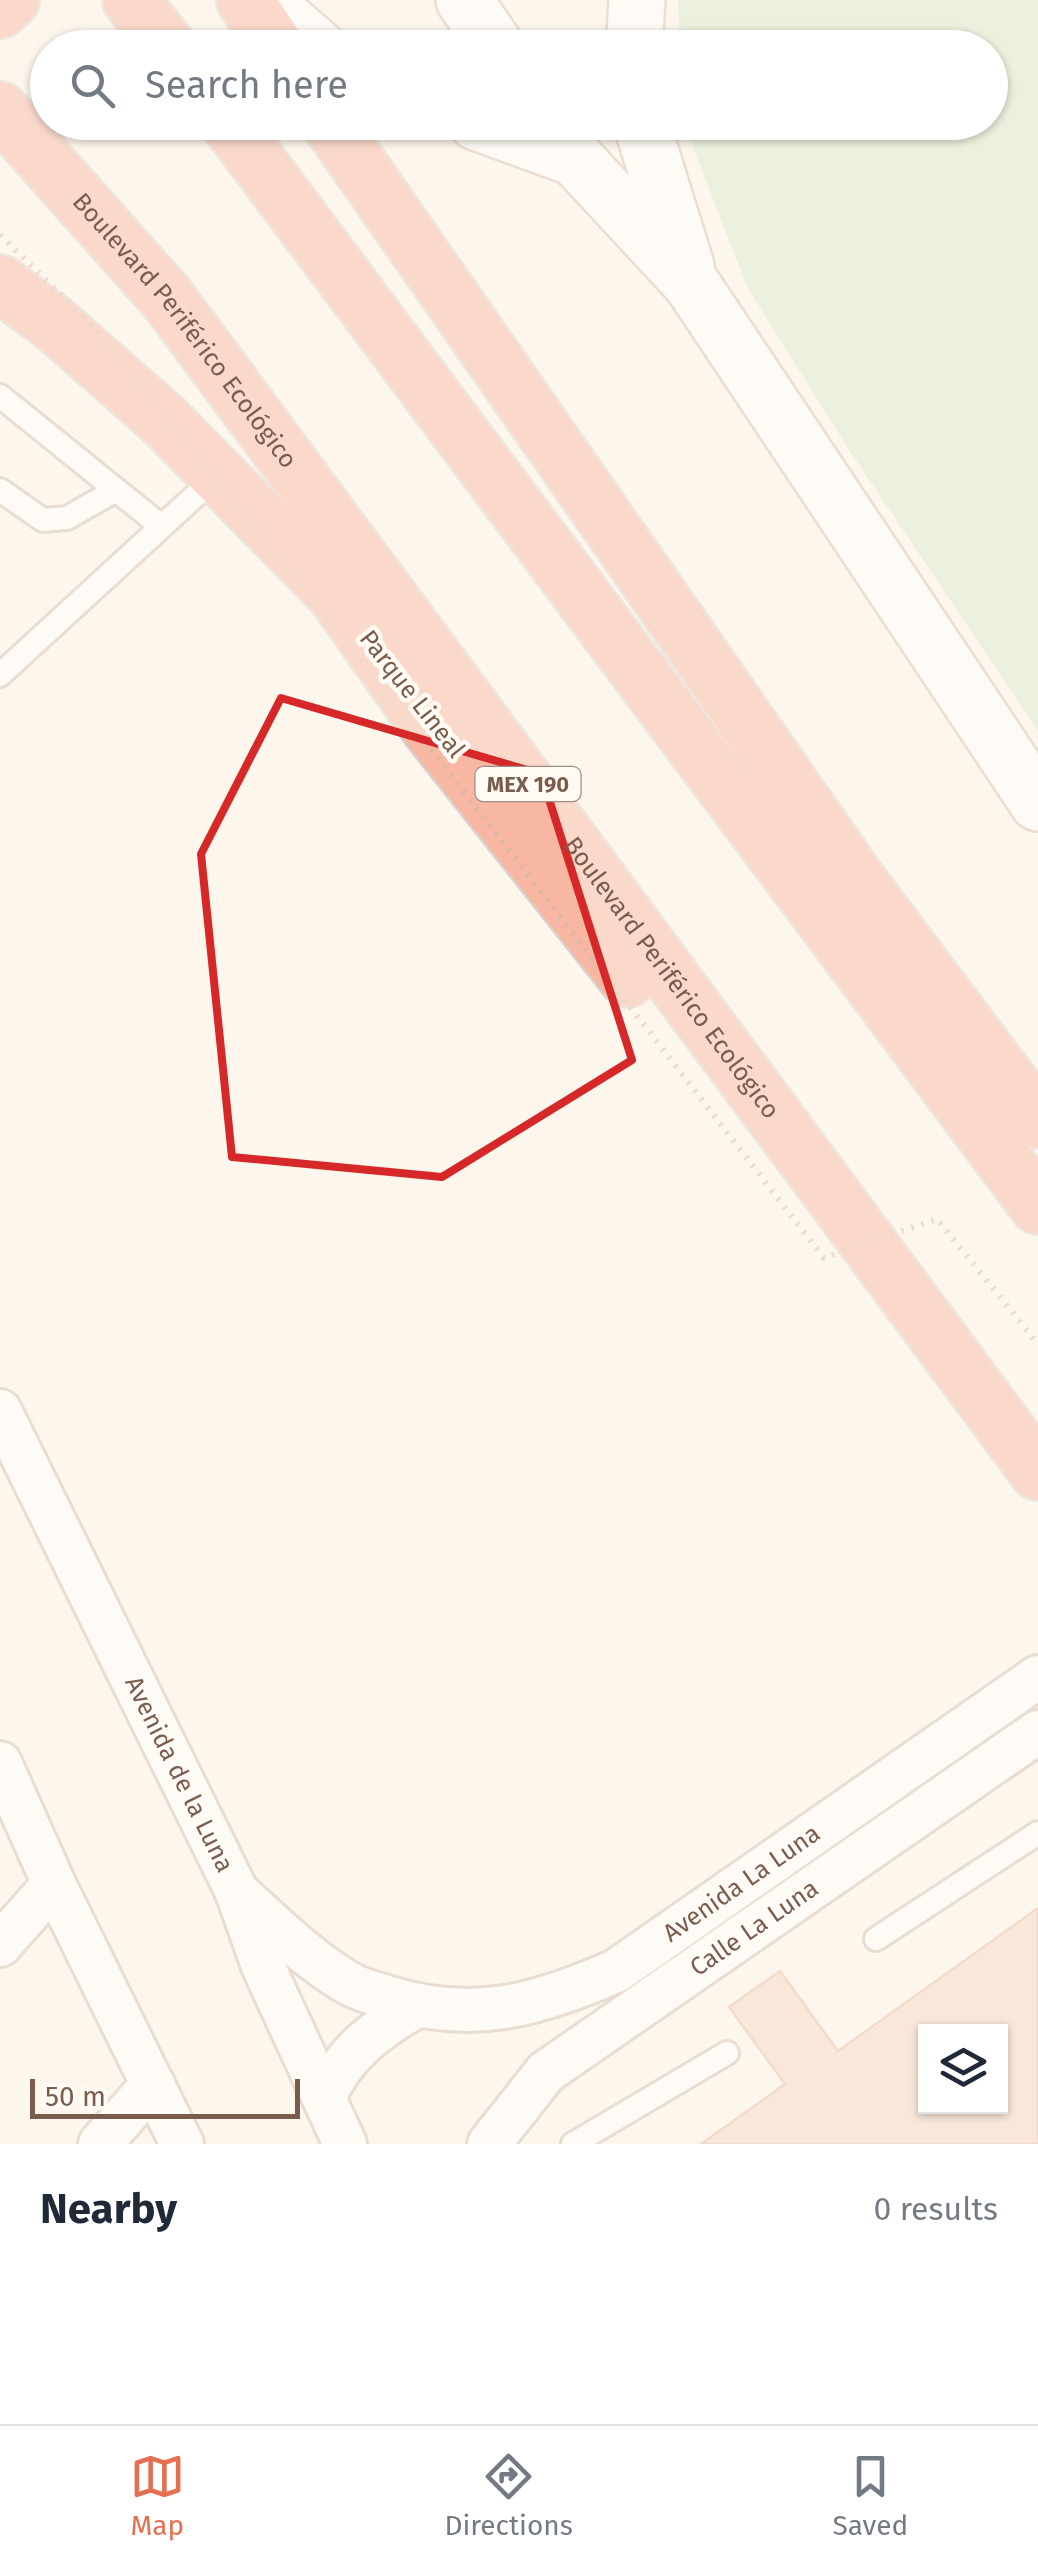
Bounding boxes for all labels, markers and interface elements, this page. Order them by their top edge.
search box [30,30,1008,140]
icon: search [65,58,120,113]
text: Search here [145,62,348,108]
street label: Boulevard Periférico Ecológico [66,187,303,474]
street label: Parque Lineal [353,624,471,764]
road number: MEX 190 [476,767,580,801]
street label: Boulevard Periférico Ecológico [557,831,786,1125]
street label: Avenida de la Luna [118,1671,240,1877]
street label: Avenida La Luna [657,1818,826,1948]
street label: Calle La Luna [684,1873,824,1983]
map controls [918,2024,1008,2114]
button: layers [918,2024,1008,2114]
scale bar [30,2074,300,2118]
text: 50 m [45,2080,106,2113]
text: Nearby [40,2184,177,2234]
text: 0 results [873,2190,998,2228]
tab: Map [130,2449,185,2542]
tab: Directions [444,2449,573,2542]
tab: Saved [832,2449,908,2542]

